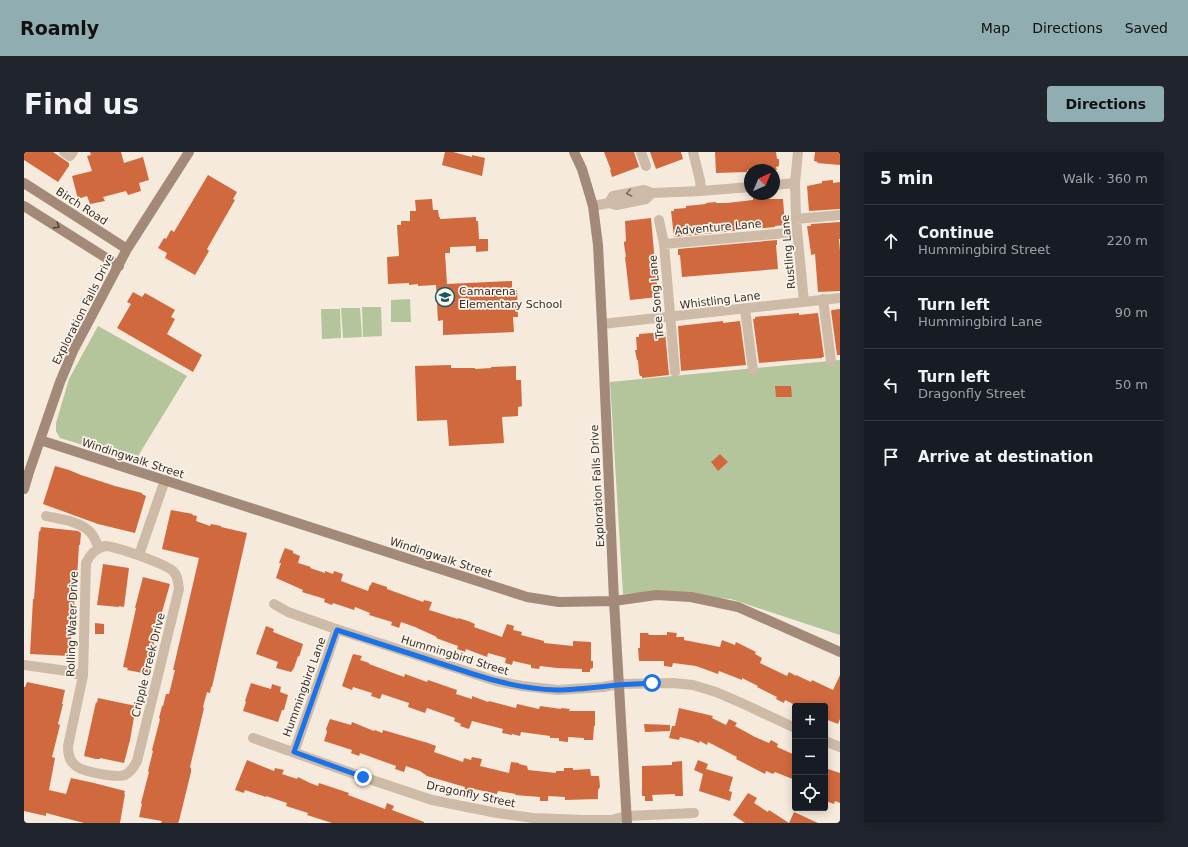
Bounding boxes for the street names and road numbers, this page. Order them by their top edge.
street label: Birch Road [53,185,110,228]
street label: Rustling Lane [779,214,798,290]
street label: Adventure Lane [674,217,762,238]
street label: Exploration Falls Drive [50,251,117,367]
street label: Tree Song Lane [646,254,667,340]
street label: Whistling Lane [679,289,761,312]
street label: Exploration Falls Drive [588,424,607,548]
street label: Windingwalk Street [80,436,186,481]
street label: Windingwalk Street [388,535,494,580]
street label: Rolling Water Drive [64,571,81,677]
street label: Cripple Creek Drive [129,611,168,719]
street label: Hummingbird Street [399,633,511,678]
street label: Hummingbird Lane [280,635,329,739]
street label: Dragonfly Street [425,779,517,810]

